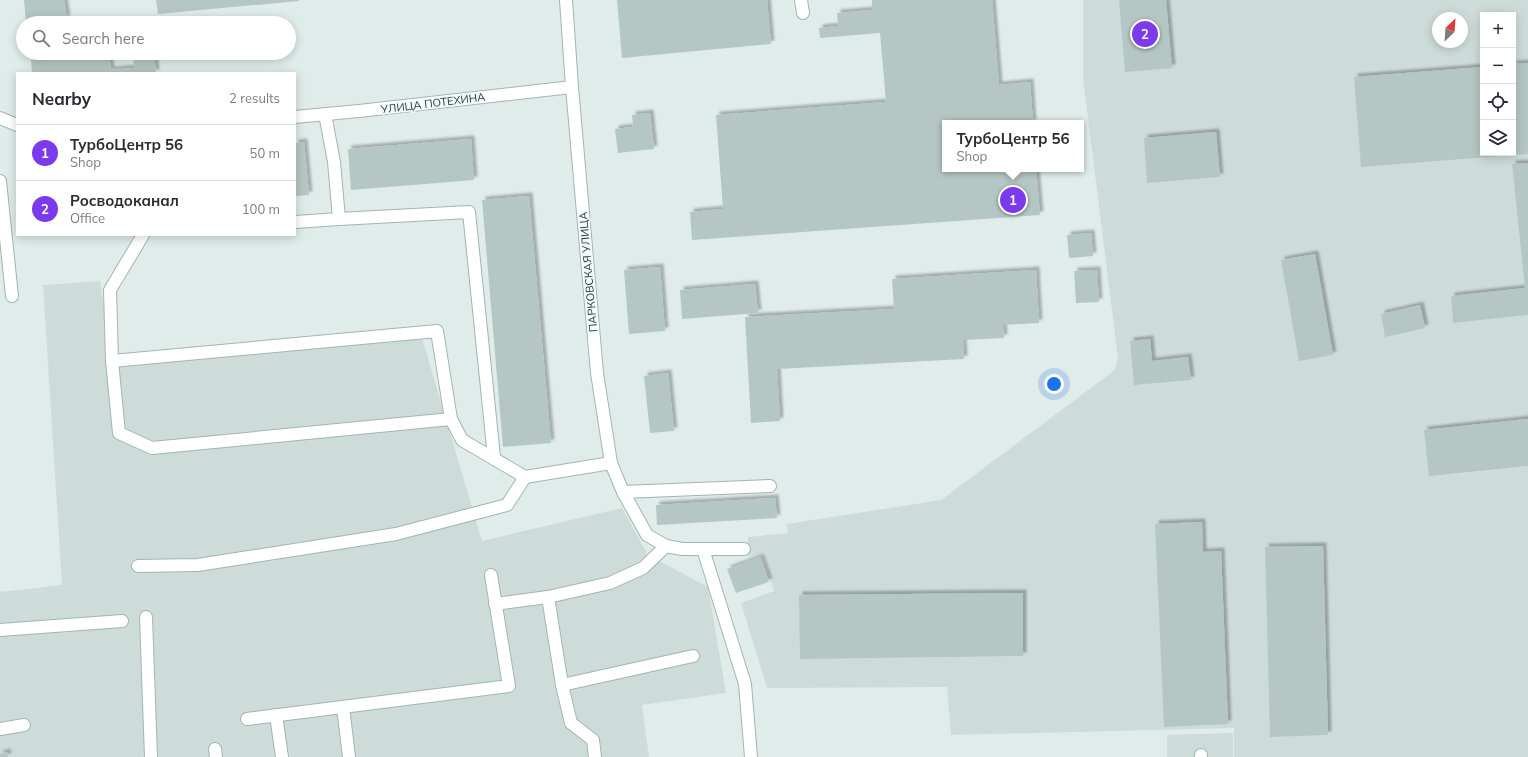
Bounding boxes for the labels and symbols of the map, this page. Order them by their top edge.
north arrow [1432,12,1468,48]
pin: 2 [1132,19,1158,49]
street label: УЛИЦА ПОТЕХИНА [379,90,486,116]
pin: 1 [1000,185,1026,215]
street label: ПАРКОВСКАЯ УЛИЦА [576,211,600,333]
your location [1044,374,1064,394]

